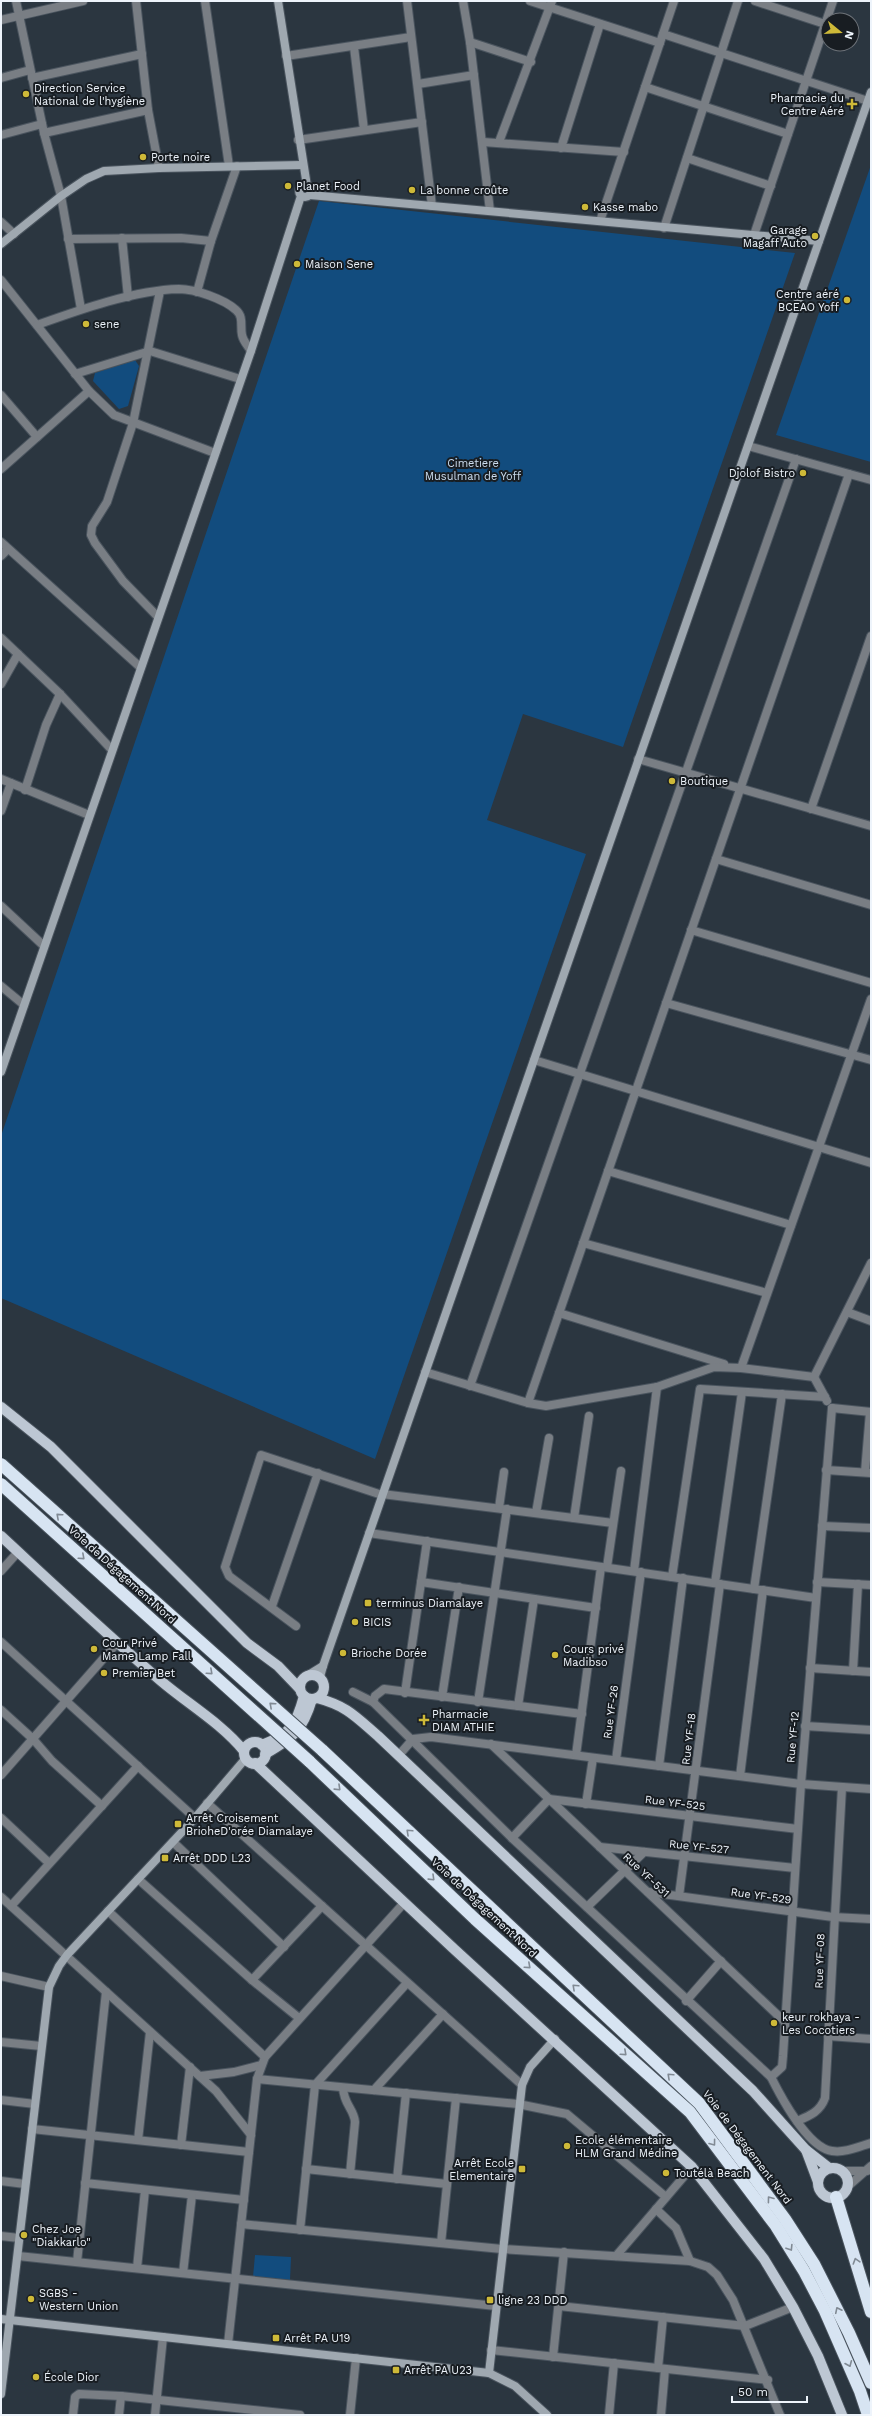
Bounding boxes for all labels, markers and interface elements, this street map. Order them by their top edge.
north arrow [820,12,860,52]
text: N [842,29,856,41]
place label: Direction Service National de l'hygiène [34,82,145,108]
marker: Direction Service National de l'hygiène [21,89,31,99]
place label: Pharmacie du Centre Aéré [770,92,844,118]
marker: Pharmacie du Centre Aéré [847,99,857,109]
place label: Porte noire [151,151,210,164]
marker: Porte noire [138,152,148,162]
place label: Planet Food [296,180,360,193]
marker: Planet Food [283,181,293,191]
place label: La bonne croûte [420,184,508,197]
marker: La bonne croûte [407,185,417,195]
place label: Kasse mabo [593,201,658,214]
marker: Kasse mabo [580,202,590,212]
place label: Garage Magaff Auto [743,224,807,250]
marker: Garage Magaff Auto [810,231,820,241]
place label: Maison Sene [305,258,373,271]
marker: Maison Sene [292,259,302,269]
place label: Centre aéré BCEAO Yoff [776,288,839,314]
marker: Centre aéré BCEAO Yoff [842,295,852,305]
place label: sene [94,318,119,331]
marker: sene [81,319,91,329]
park label: Cimetiere Musulman de Yoff [425,457,522,483]
place label: Djolof Bistro [729,467,795,480]
marker: Djolof Bistro [798,468,808,478]
place label: Boutique [680,775,728,788]
marker: Boutique [667,776,677,786]
one-way arrow [57,1514,64,1521]
street label: Voie de Dégagement Nord [66,1523,178,1627]
one-way arrow [77,1552,85,1559]
place label: terminus Diamalaye [376,1597,483,1610]
marker: terminus Diamalaye [363,1598,373,1608]
place label: BICIS [363,1616,391,1629]
marker: BICIS [350,1617,360,1627]
place label: Cour Privé Mame Lamp Fall [102,1637,192,1663]
place label: Cours privé Madibso [563,1643,624,1669]
marker: Cour Privé Mame Lamp Fall [89,1644,99,1654]
place label: Brioche Dorée [351,1647,427,1660]
marker: Brioche Dorée [338,1648,348,1658]
marker: Cours privé Madibso [550,1650,560,1660]
place label: Premier Bet [112,1667,175,1680]
one-way arrow [205,1667,213,1674]
marker: Premier Bet [99,1668,109,1678]
street label: Rue YF-26 [601,1684,621,1740]
one-way arrow [269,1703,276,1710]
place label: Pharmacie DIAM ATHIE [432,1708,494,1734]
street label: Rue YF-12 [784,1711,802,1763]
street label: Rue YF-18 [679,1712,699,1766]
marker: Pharmacie DIAM ATHIE [419,1715,429,1725]
one-way arrow [333,1784,341,1791]
street label: Rue YF-525 [644,1793,706,1813]
place label: Arrêt Croisement BrioheD'orée Diamalaye [186,1812,313,1838]
marker: Arrêt Croisement BrioheD'orée Diamalaye [173,1819,183,1829]
one-way arrow [406,1829,414,1836]
street label: Rue YF-527 [668,1837,730,1857]
street label: Rue YF-531 [620,1850,672,1900]
place label: Arrêt DDD L23 [173,1852,251,1865]
marker: Arrêt DDD L23 [160,1853,170,1863]
street label: Voie de Dégagement Nord [429,1856,539,1960]
one-way arrow [427,1873,435,1881]
street label: Rue YF-529 [730,1885,792,1907]
street label: Rue YF-08 [813,1933,827,1989]
one-way arrow [523,1961,530,1968]
one-way arrow [572,1985,580,1992]
place label: keur rokhaya - Les Cocotiers [782,2011,860,2037]
marker: keur rokhaya - Les Cocotiers [769,2018,779,2028]
one-way arrow [619,2048,627,2056]
one-way arrow [667,2074,675,2081]
street label: Voie de Dégagement Nord [700,2087,794,2207]
place label: Ecole élémentaire HLM Grand Médine [575,2134,677,2160]
one-way arrow [708,2139,715,2146]
marker: Ecole élémentaire HLM Grand Médine [562,2141,572,2151]
place label: Arrêt Ecole Elementaire [449,2157,514,2183]
marker: Arrêt Ecole Elementaire [517,2164,527,2174]
place label: Toutélà Beach [674,2167,750,2180]
marker: Toutélà Beach [661,2168,671,2178]
one-way arrow [767,2196,775,2203]
place label: Chez Joe "Diakkarlo" [32,2223,91,2249]
marker: Chez Joe "Diakkarlo" [19,2230,29,2240]
one-way arrow [785,2244,792,2251]
one-way arrow [852,2258,861,2265]
place label: SGBS - Western Union [39,2287,118,2313]
marker: SGBS - Western Union [26,2294,36,2304]
place label: ligne 23 DDD [498,2294,567,2307]
marker: ligne 23 DDD [485,2295,495,2305]
one-way arrow [835,2306,843,2314]
place label: Arrêt PA U19 [284,2332,350,2345]
marker: Arrêt PA U19 [271,2333,281,2343]
one-way arrow [844,2360,852,2367]
place label: Arrêt PA U23 [404,2364,472,2377]
marker: Arrêt PA U23 [391,2365,401,2375]
place label: École Dior [44,2370,99,2384]
marker: École Dior [31,2372,41,2382]
scale bar [732,2378,807,2404]
text: 50 m [738,2385,768,2399]

